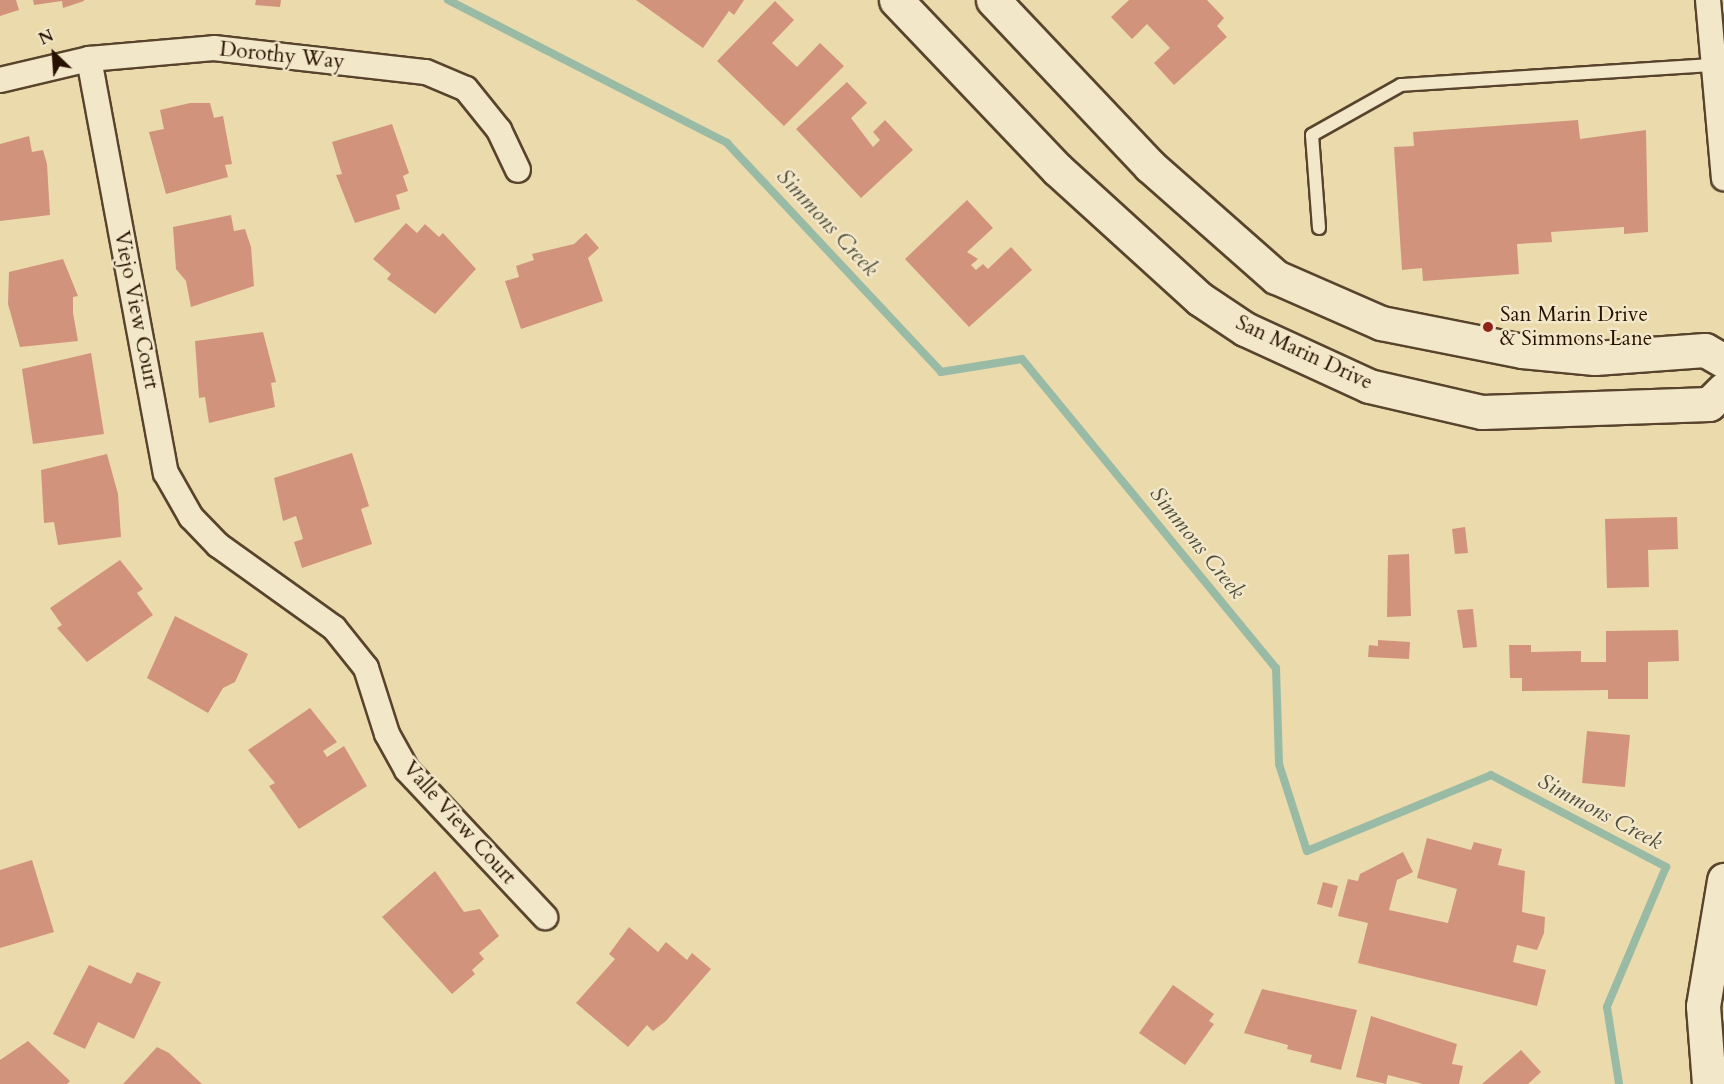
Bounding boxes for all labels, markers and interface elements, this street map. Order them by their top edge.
north arrow [24,24,84,84]
text: N [35,25,57,51]
street label: Dorothy Way [218,37,346,75]
water label: Simmons Creek [771,164,883,282]
street label: Viejo View Court [108,229,164,391]
place label: San Marin Drive & Simmons Lane [1500,302,1652,352]
street label: San Marin Drive [1232,310,1376,396]
marker: San Marin Drive & Simmons Lane [1481,320,1495,334]
water label: Simmons Creek [1144,481,1250,605]
street label: Valle View Court [397,756,521,890]
water label: Simmons Creek [1533,768,1667,856]

